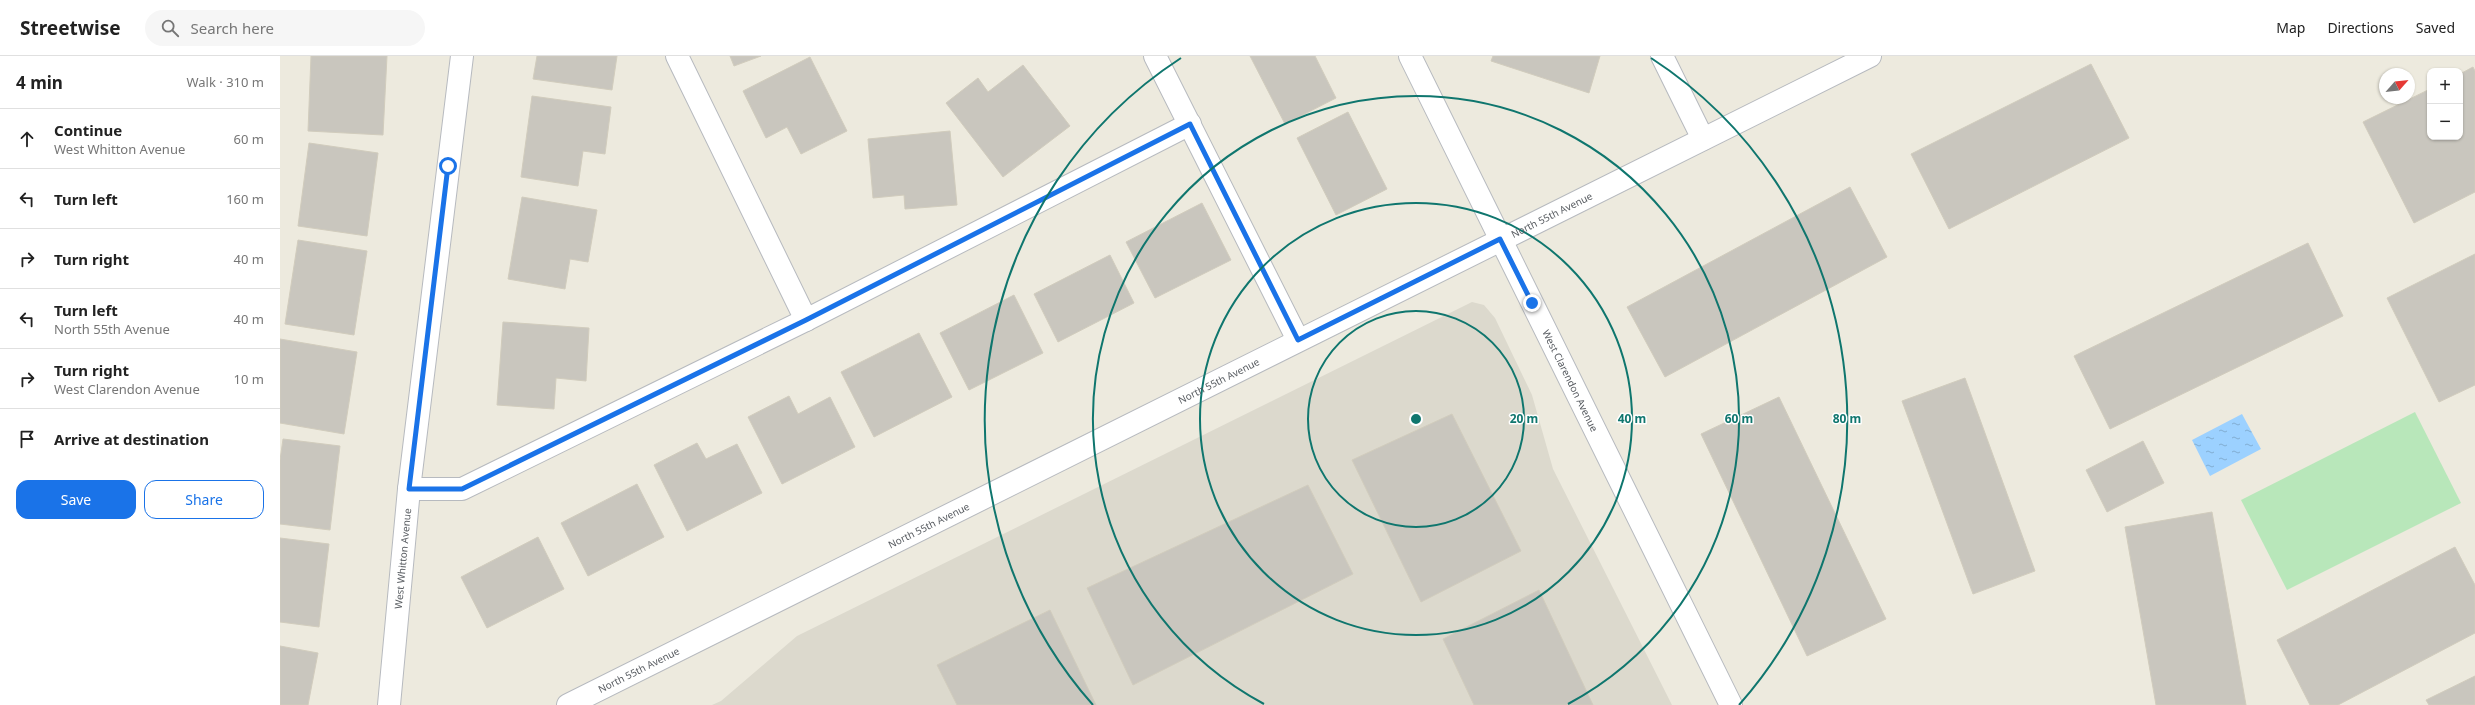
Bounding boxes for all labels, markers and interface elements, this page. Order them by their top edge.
search box [145,10,425,46]
text: Streetwise [20,15,121,41]
icon: search [159,17,181,39]
text: Search here [191,18,274,38]
text: Map [2276,18,2305,37]
text: Directions [2327,18,2394,37]
text: Saved [2416,18,2455,37]
north arrow [2379,68,2415,104]
map controls [2427,68,2463,140]
button: + [2427,68,2463,104]
text: 4 min [16,71,63,94]
text: Walk · 310 m [186,73,264,91]
button: − [2427,104,2463,140]
text: Continue [54,120,122,140]
icon: ahead [16,128,38,150]
text: 60 m [234,130,264,148]
text: West Whitton Avenue [54,140,185,158]
route start [439,157,457,175]
icon: left [16,188,38,210]
street label: North 55th Avenue [1509,188,1595,241]
text: Turn left [54,189,118,209]
text: 160 m [226,190,264,208]
icon: right [16,248,38,270]
text: Turn right [54,249,129,269]
text: 40 m [234,250,264,268]
route end [1523,294,1541,312]
text: Turn left [54,300,118,320]
icon: left [16,308,38,330]
text: 40 m [234,310,264,328]
text: North 55th Avenue [54,320,170,338]
street label: West Clarendon Avenue [1539,327,1602,434]
street label: North 55th Avenue [1176,354,1262,407]
text: Turn right [54,360,129,380]
icon: right [16,368,38,390]
text: 10 m [234,370,264,388]
text: West Clarendon Avenue [54,380,200,398]
text: 20 m [1510,410,1538,427]
text: 40 m [1618,410,1646,427]
text: 60 m [1725,410,1753,427]
text: 80 m [1833,410,1861,427]
centre of rings [1409,412,1423,426]
icon: arrive [16,428,38,450]
text: Arrive at destination [54,429,209,449]
button: Save [16,480,136,519]
button: Share [144,480,264,519]
street label: North 55th Avenue [886,499,972,551]
street label: West Whitton Avenue [391,507,414,610]
street label: North 55th Avenue [596,643,682,696]

